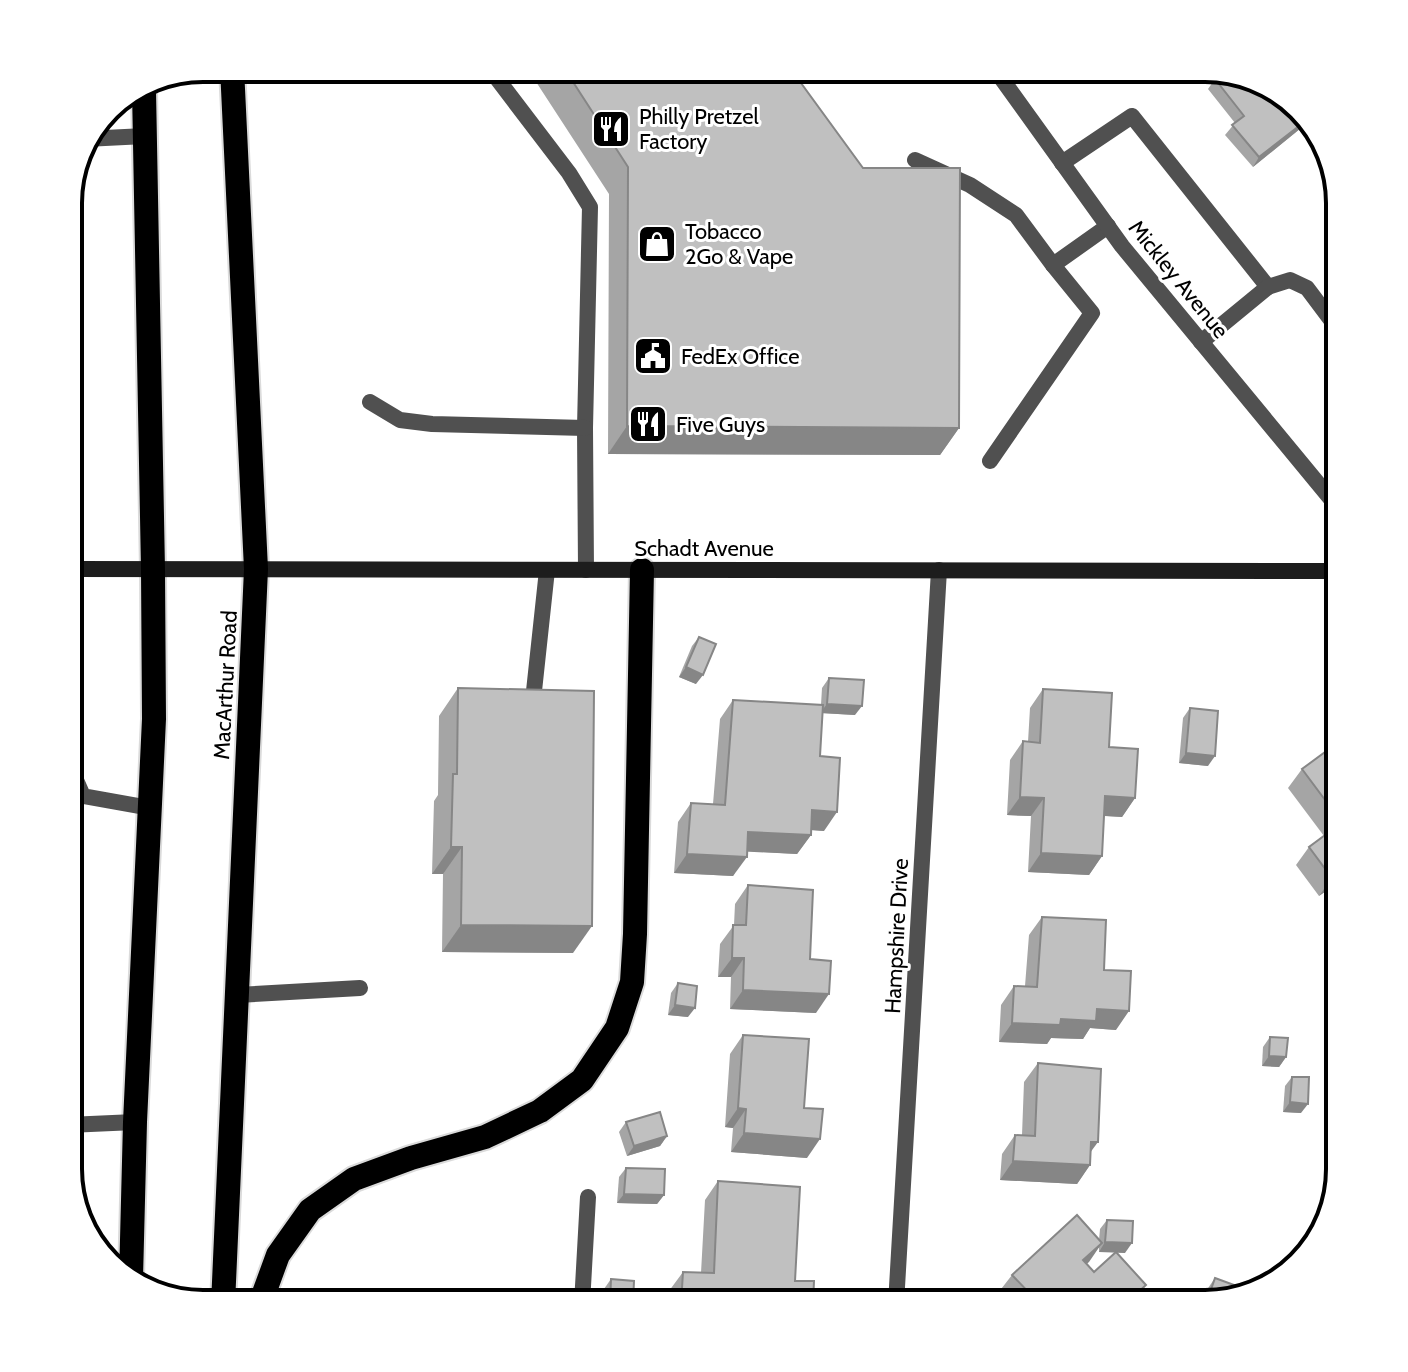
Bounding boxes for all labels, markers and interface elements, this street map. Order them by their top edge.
place label: Philly Pretzel Factory [639,103,759,155]
restaurant icon: Philly Pretzel Factory [590,108,632,150]
street label: Mickley Avenue [1123,215,1234,344]
place label: Tobacco 2Go & Vape [685,218,793,270]
shop icon: Tobacco 2Go & Vape [636,223,678,265]
public building icon: FedEx Office [632,335,674,377]
place label: FedEx Office [681,343,799,370]
restaurant icon: Five Guys [627,403,669,445]
place label: Five Guys [676,411,765,438]
street label: Schadt Avenue [634,535,774,562]
street label: MacArthur Road [208,610,243,760]
street label: Hampshire Drive [879,858,914,1014]

